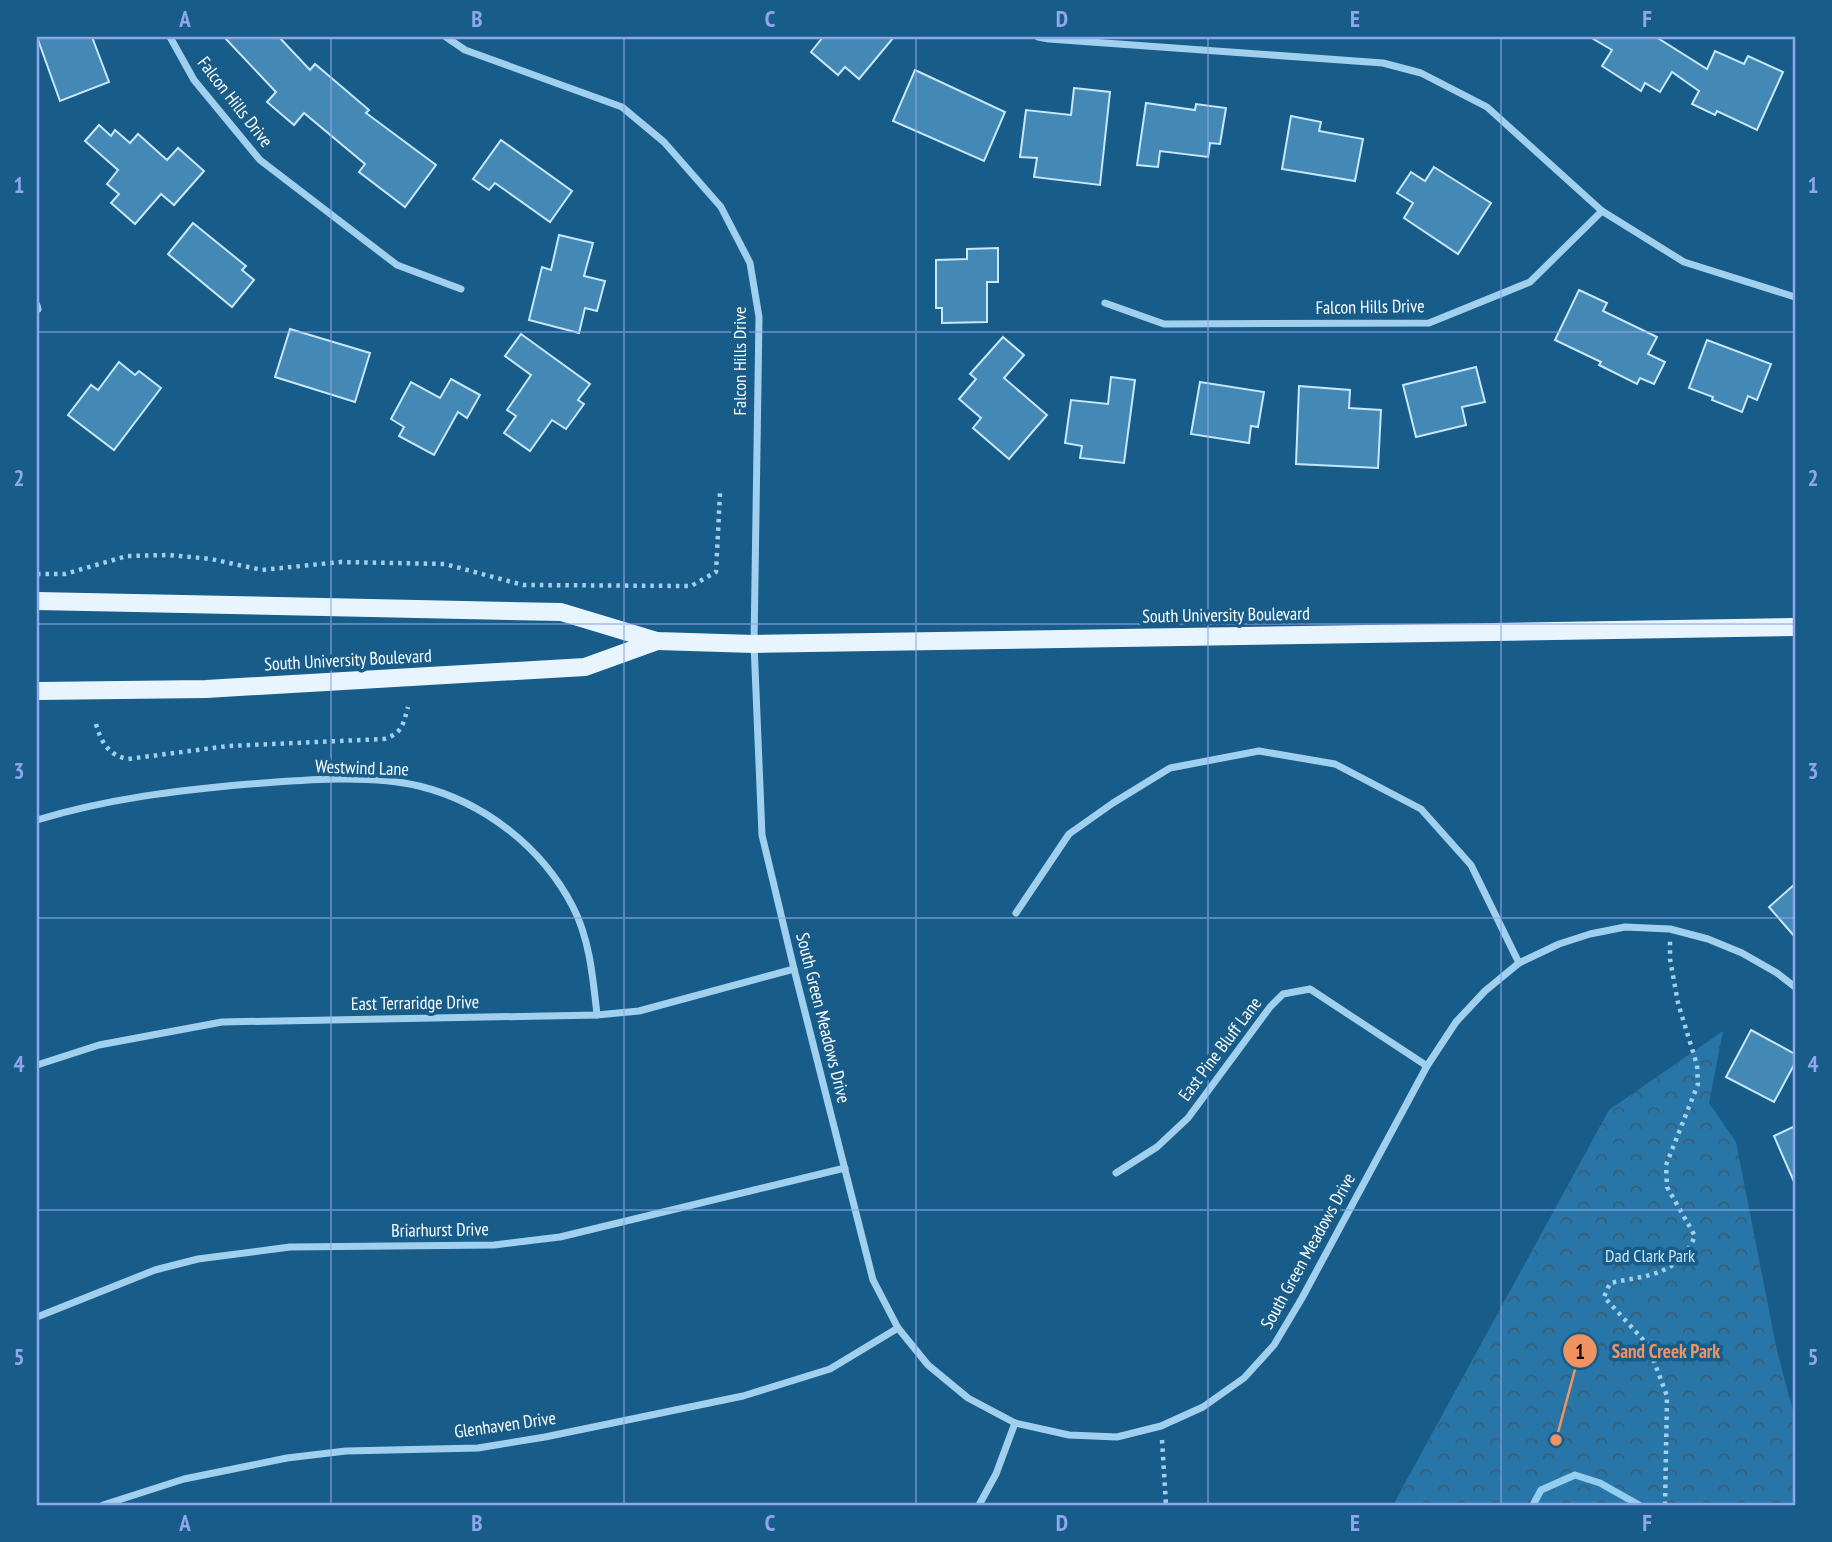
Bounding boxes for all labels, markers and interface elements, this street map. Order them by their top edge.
text: A [178,4,191,33]
text: B [471,4,483,33]
text: C [765,4,776,33]
text: D [1056,4,1068,33]
text: E [1350,4,1360,33]
text: F [1642,4,1652,33]
street label: Falcon Hills Drive [193,52,278,152]
text: 1 [14,170,25,199]
text: 1 [1808,170,1819,199]
street label: Falcon Hills Drive [1315,294,1425,319]
street label: Falcon Hills Drive [728,307,751,415]
text: 2 [14,463,25,492]
text: 2 [1808,463,1819,492]
street label: South University Boulevard [1142,602,1310,627]
street label: South University Boulevard [264,644,432,675]
street label: Westwind Lane [315,754,409,781]
text: 3 [14,756,25,785]
text: 3 [1808,756,1819,785]
street label: South Green Meadows Drive [791,930,856,1106]
street label: East Terraridge Drive [351,990,479,1015]
street label: East Pine Bluff Lane [1173,992,1266,1105]
text: 4 [14,1049,25,1078]
text: 4 [1808,1049,1819,1078]
street label: South Green Meadows Drive [1255,1169,1360,1333]
street label: Briarhurst Drive [391,1217,489,1242]
park label: Dad Clark Park [1605,1244,1695,1267]
callout: Sand Creek Park [1563,1331,1735,1371]
text: 1 [1575,1338,1585,1365]
text: Sand Creek Park [1612,1339,1720,1363]
text: 5 [14,1342,25,1371]
text: 5 [1808,1342,1819,1371]
street label: Glenhaven Drive [453,1406,557,1443]
text: A [178,1508,191,1537]
text: B [471,1508,483,1537]
text: C [765,1508,776,1537]
text: D [1056,1508,1068,1537]
text: E [1350,1508,1360,1537]
text: F [1642,1508,1652,1537]

